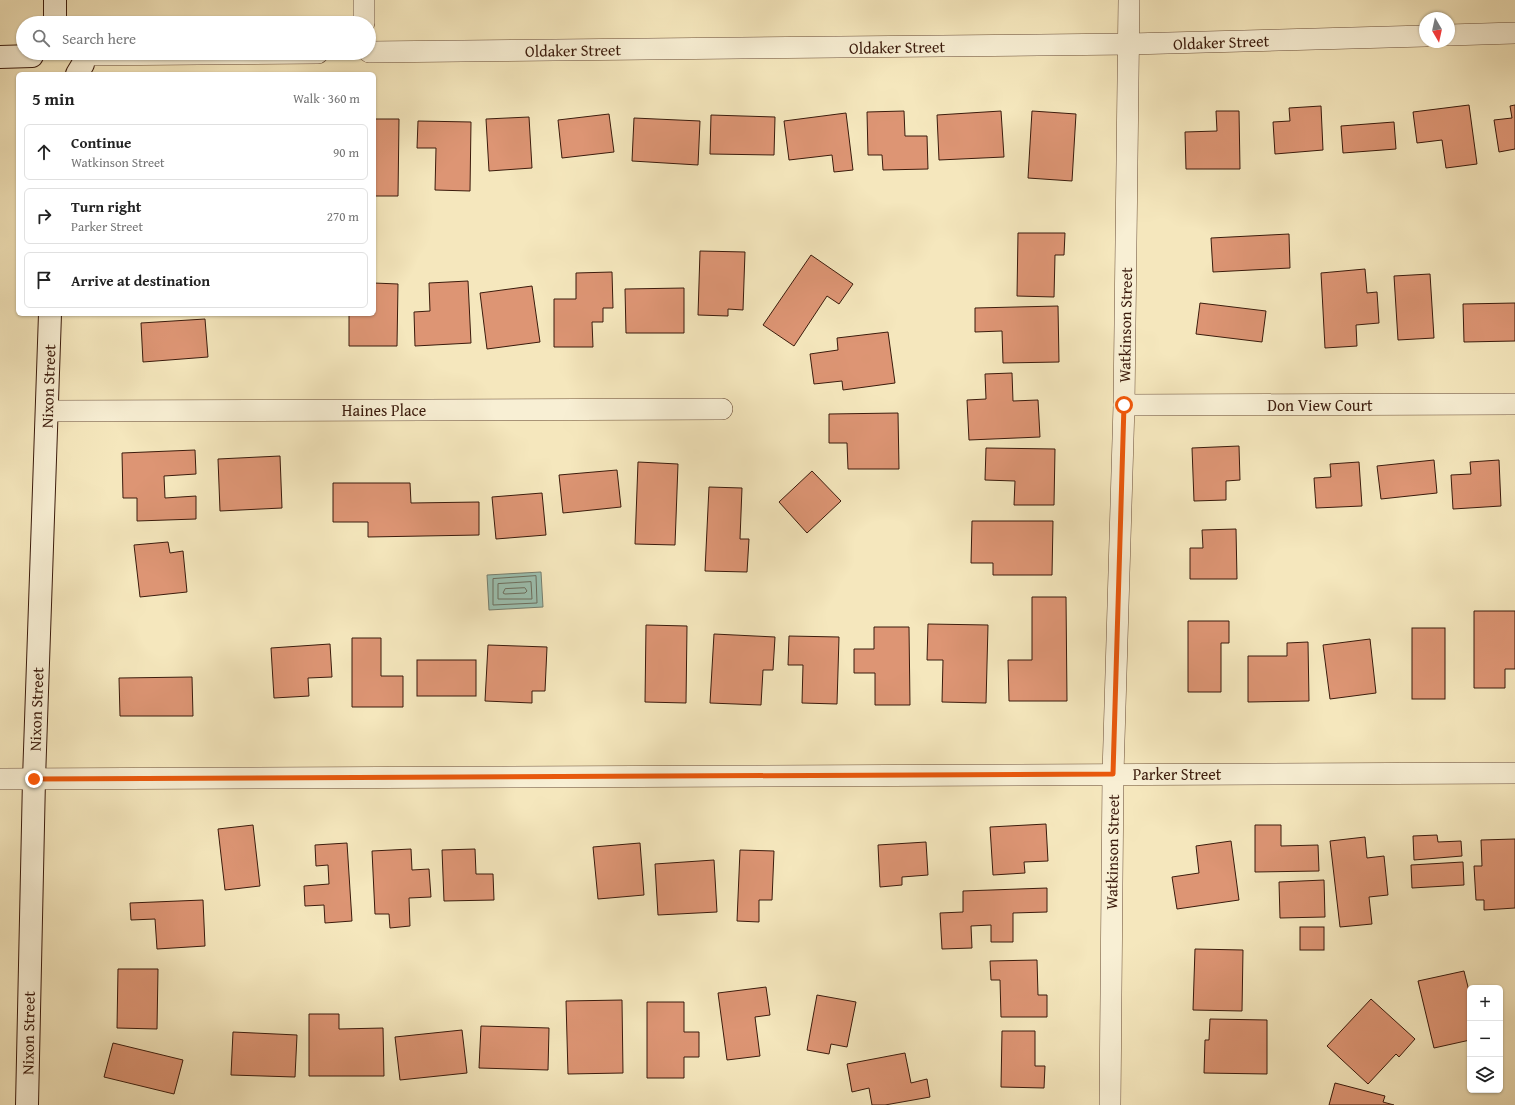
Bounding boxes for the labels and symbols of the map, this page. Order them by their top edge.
north arrow [1419,12,1455,48]
street label: Oldaker Street [1173,28,1270,56]
street label: Oldaker Street [849,34,946,60]
street label: Oldaker Street [525,37,622,63]
street label: Watkinson Street [1112,267,1138,383]
street label: Nixon Street [35,343,61,428]
street label: Don View Court [1267,393,1373,417]
route start [1115,396,1133,414]
street label: Haines Place [342,398,426,422]
street label: Nixon Street [23,666,49,751]
street label: Parker Street [1133,762,1222,786]
route end [25,770,43,788]
street label: Watkinson Street [1099,794,1125,910]
street label: Nixon Street [15,990,41,1075]

